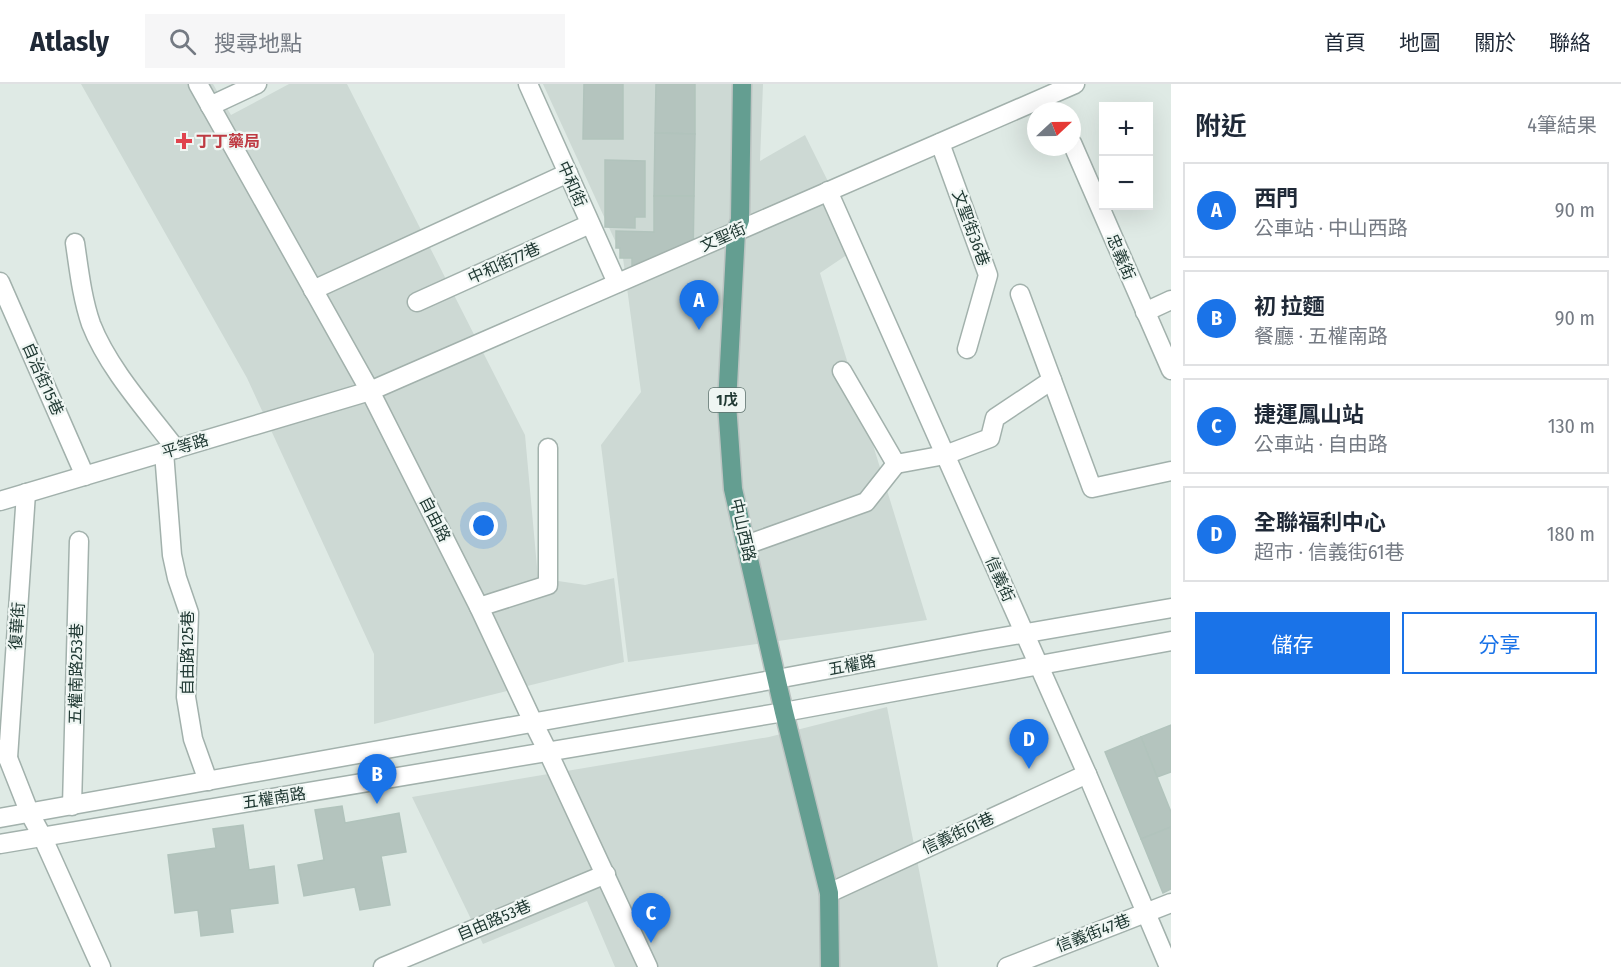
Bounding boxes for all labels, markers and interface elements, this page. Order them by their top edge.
search box [145,14,565,68]
text: Atlasly [30,25,109,58]
icon: search [166,25,199,58]
text: 搜尋地點 [214,30,302,57]
text: 首頁 [1324,30,1366,56]
text: 地圖 [1399,30,1441,56]
text: 關於 [1474,30,1516,56]
text: 聯絡 [1549,30,1591,56]
north arrow [1027,102,1081,156]
map controls [1099,102,1153,210]
button: + [1099,102,1153,156]
text: 附近 [1195,111,1247,142]
text: 4筆結果 [1527,113,1597,137]
place label: 丁丁藥局 [196,132,260,151]
marker: 丁丁藥局 [177,134,191,148]
button: − [1099,156,1153,210]
street label: 中和街 [554,158,590,210]
text: 西門 [1254,185,1298,212]
street label: 文聖街36巷 [949,188,993,268]
text: A [1211,198,1222,222]
text: 90 m [1555,198,1595,222]
text: 公車站 · 中山西路 [1254,216,1408,240]
street label: 文聖街 [697,219,749,255]
street label: 忠義街 [1103,231,1139,283]
street label: 中和街77巷 [465,239,543,287]
pin: A [680,280,718,330]
text: 初 拉麵 [1254,293,1325,320]
text: B [1211,306,1222,330]
text: 90 m [1555,306,1595,330]
text: 餐廳 · 五權南路 [1254,324,1388,348]
street label: 自治街15巷 [19,340,67,418]
road number: 1戊 [709,388,745,412]
text: 捷運鳳山站 [1254,401,1364,428]
text: C [1211,414,1222,438]
text: 130 m [1548,414,1595,438]
street label: 平等路 [159,430,211,462]
text: 公車站 · 自由路 [1254,432,1388,456]
street label: 自由路 [416,493,454,545]
street label: 中山西路 [727,497,759,563]
text: 全聯福利中心 [1254,509,1386,536]
your location [469,511,498,540]
text: D [1211,522,1222,546]
text: 180 m [1547,522,1595,546]
text: 超市 · 信義街61巷 [1254,540,1404,564]
street label: 信義街 [982,553,1018,605]
street label: 復華街 [6,601,28,651]
street label: 自由路125巷 [178,611,197,695]
button: 儲存 [1195,612,1390,674]
button: 分享 [1402,612,1597,674]
street label: 五權南路253巷 [66,623,86,725]
street label: 五權路 [827,651,877,679]
pin: D [1010,720,1048,769]
pin: B [358,754,397,804]
street label: 五權南路 [241,784,307,812]
street label: 信義街61巷 [919,808,997,858]
pin: C [632,894,670,943]
street label: 自由路53巷 [454,896,534,944]
street label: 信義街47巷 [1053,910,1133,956]

